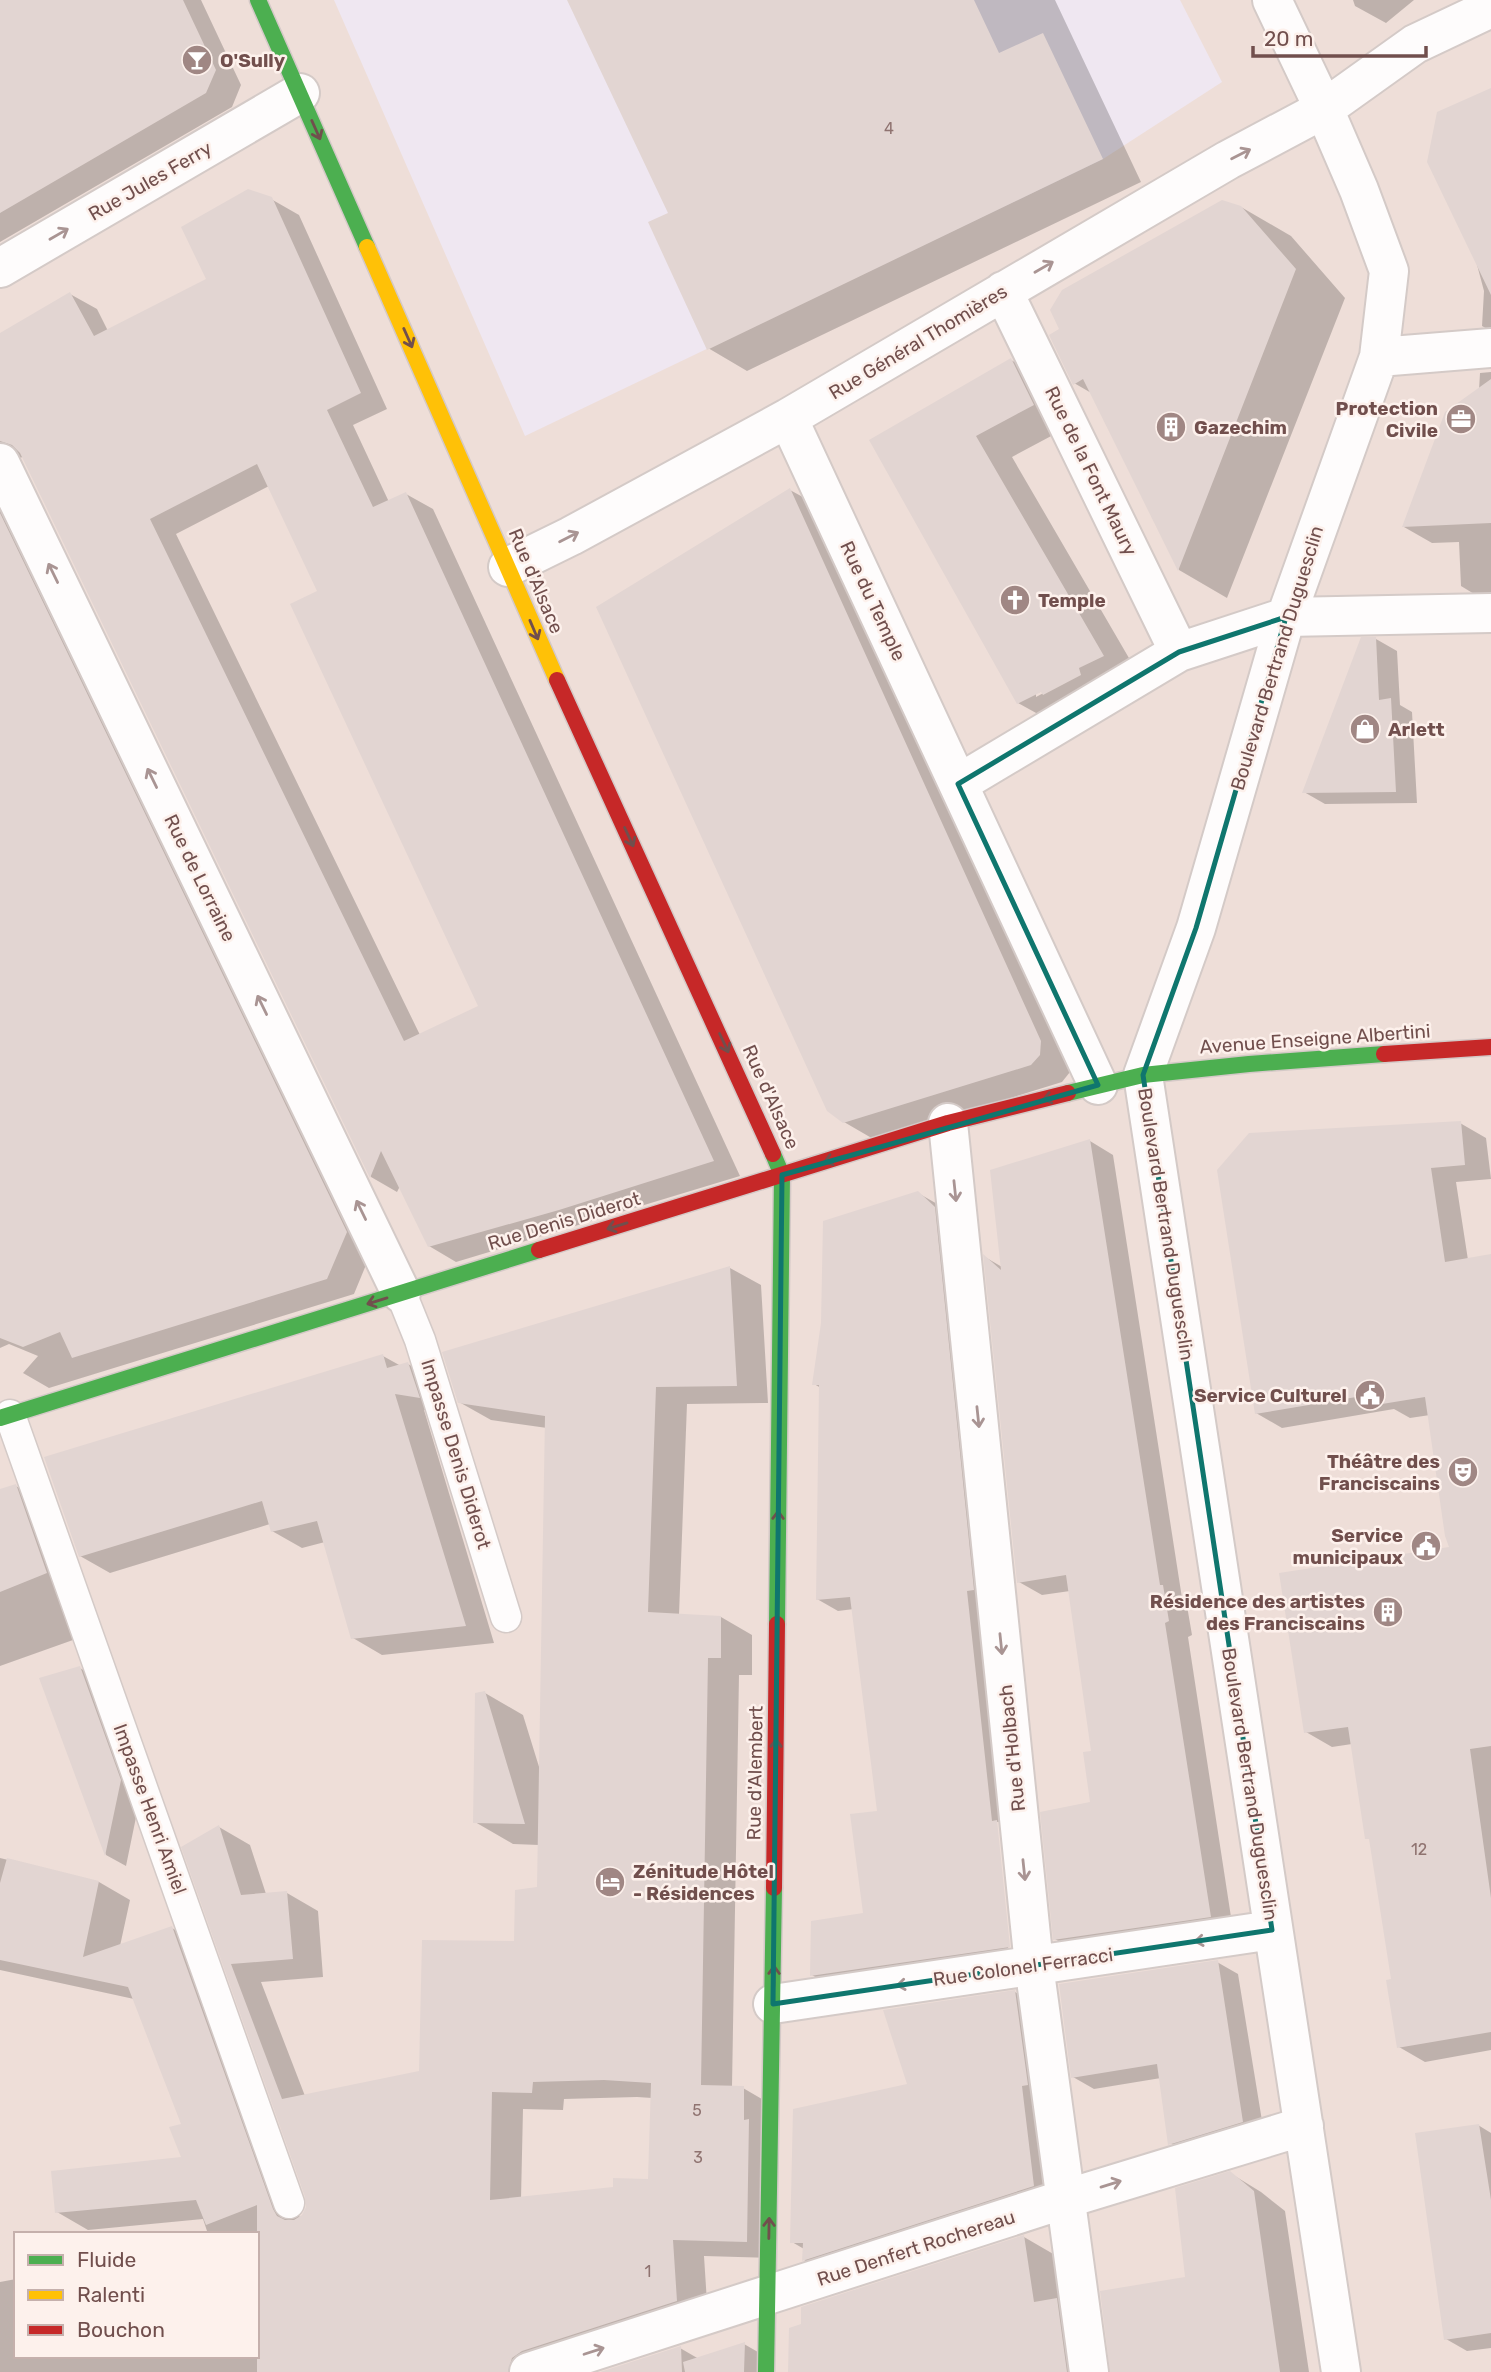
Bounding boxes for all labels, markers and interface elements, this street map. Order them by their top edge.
scale bar [1253,14,1426,58]
text: 20 m [1264,26,1313,51]
bar icon: O'Sully [180,43,214,77]
place label: O'Sully [220,49,286,72]
one-way arrow [310,118,323,140]
house number: 4 [884,119,894,138]
street label: Rue Jules Ferry [84,136,216,226]
one-way arrow [1230,146,1251,160]
one-way arrow [49,227,69,241]
one-way arrow [1034,260,1054,274]
street label: Rue Général Thomières [825,280,1011,404]
one-way arrow [402,327,415,348]
street label: Rue de la Font Maury [1040,383,1142,559]
place label: Protection Civile [1336,397,1438,442]
office icon: Protection Civile [1444,402,1478,436]
building icon: Gazechim [1154,410,1188,444]
place label: Gazechim [1194,416,1287,439]
street label: Boulevard Bertrand Duguesclin [1226,523,1328,793]
street label: Rue d'Alsace [504,525,568,637]
one-way arrow [559,529,579,543]
street label: Rue du Temple [835,537,911,665]
one-way arrow [46,563,60,584]
church icon: Temple [998,583,1032,617]
place label: Temple [1038,589,1106,612]
one-way arrow [528,619,541,640]
shop icon: Arlett [1348,712,1382,746]
place label: Arlett [1388,718,1445,741]
one-way arrow [145,768,159,789]
street label: Rue de Lorraine [159,811,241,945]
one-way arrow [623,826,636,847]
one-way arrow [254,995,268,1016]
street label: Avenue Enseigne Albertini [1199,1019,1431,1059]
one-way arrow [719,1033,732,1054]
street label: Rue d'Alsace [738,1041,804,1153]
street label: Boulevard Bertrand Duguesclin [1133,1086,1199,1362]
one-way arrow [1042,1091,1065,1104]
one-way arrow [824,1153,846,1166]
one-way arrow [949,1179,962,1202]
street label: Rue Denis Diderot [485,1187,644,1255]
one-way arrow [353,1200,367,1221]
one-way arrow [607,1221,629,1234]
one-way arrow [366,1296,388,1308]
street label: Impasse Denis Diderot [416,1356,496,1552]
public building icon: Service Culturel [1353,1378,1387,1412]
place label: Service Culturel [1194,1384,1347,1407]
one-way arrow [972,1406,985,1428]
place label: Théâtre des Franciscains [1319,1450,1440,1495]
theatre icon: Théâtre des Franciscains [1446,1455,1480,1489]
one-way arrow [771,1510,785,1533]
place label: Service municipaux [1293,1524,1403,1569]
public building icon: Service municipaux [1409,1529,1443,1563]
place label: Résidence des artistes des Franciscains [1150,1590,1365,1635]
building icon: Résidence des artistes des Franciscains [1371,1595,1405,1629]
one-way arrow [995,1632,1008,1655]
street label: Boulevard Bertrand Duguesclin [1217,1646,1283,1922]
street label: Rue d'Holbach [994,1683,1030,1813]
street label: Rue d'Alembert [742,1705,768,1841]
street label: Impasse Henri Amiel [108,1721,192,1897]
one-way arrow [769,1738,783,1761]
house number: 12 [1411,1840,1427,1859]
one-way arrow [1018,1858,1031,1881]
place label: Zénitude Hôtel - Résidences [633,1860,774,1905]
hotel icon: Zénitude Hôtel - Résidences [593,1865,627,1899]
one-way arrow [1194,1934,1217,1947]
street label: Rue Colonel Ferracci [932,1943,1114,1991]
one-way arrow [767,1965,781,1988]
one-way arrow [896,1978,919,1991]
house number: 5 [692,2101,702,2120]
house number: 3 [693,2148,703,2167]
one-way arrow [1100,2177,1122,2190]
street label: Rue Denfert Rochereau [814,2205,1018,2291]
one-way arrow [762,2217,775,2240]
legend [14,2232,259,2358]
text: Fluide [77,2247,136,2272]
house number: 1 [645,2262,651,2281]
text: Ralenti [77,2282,145,2307]
text: Bouchon [77,2317,165,2342]
one-way arrow [583,2344,605,2357]

